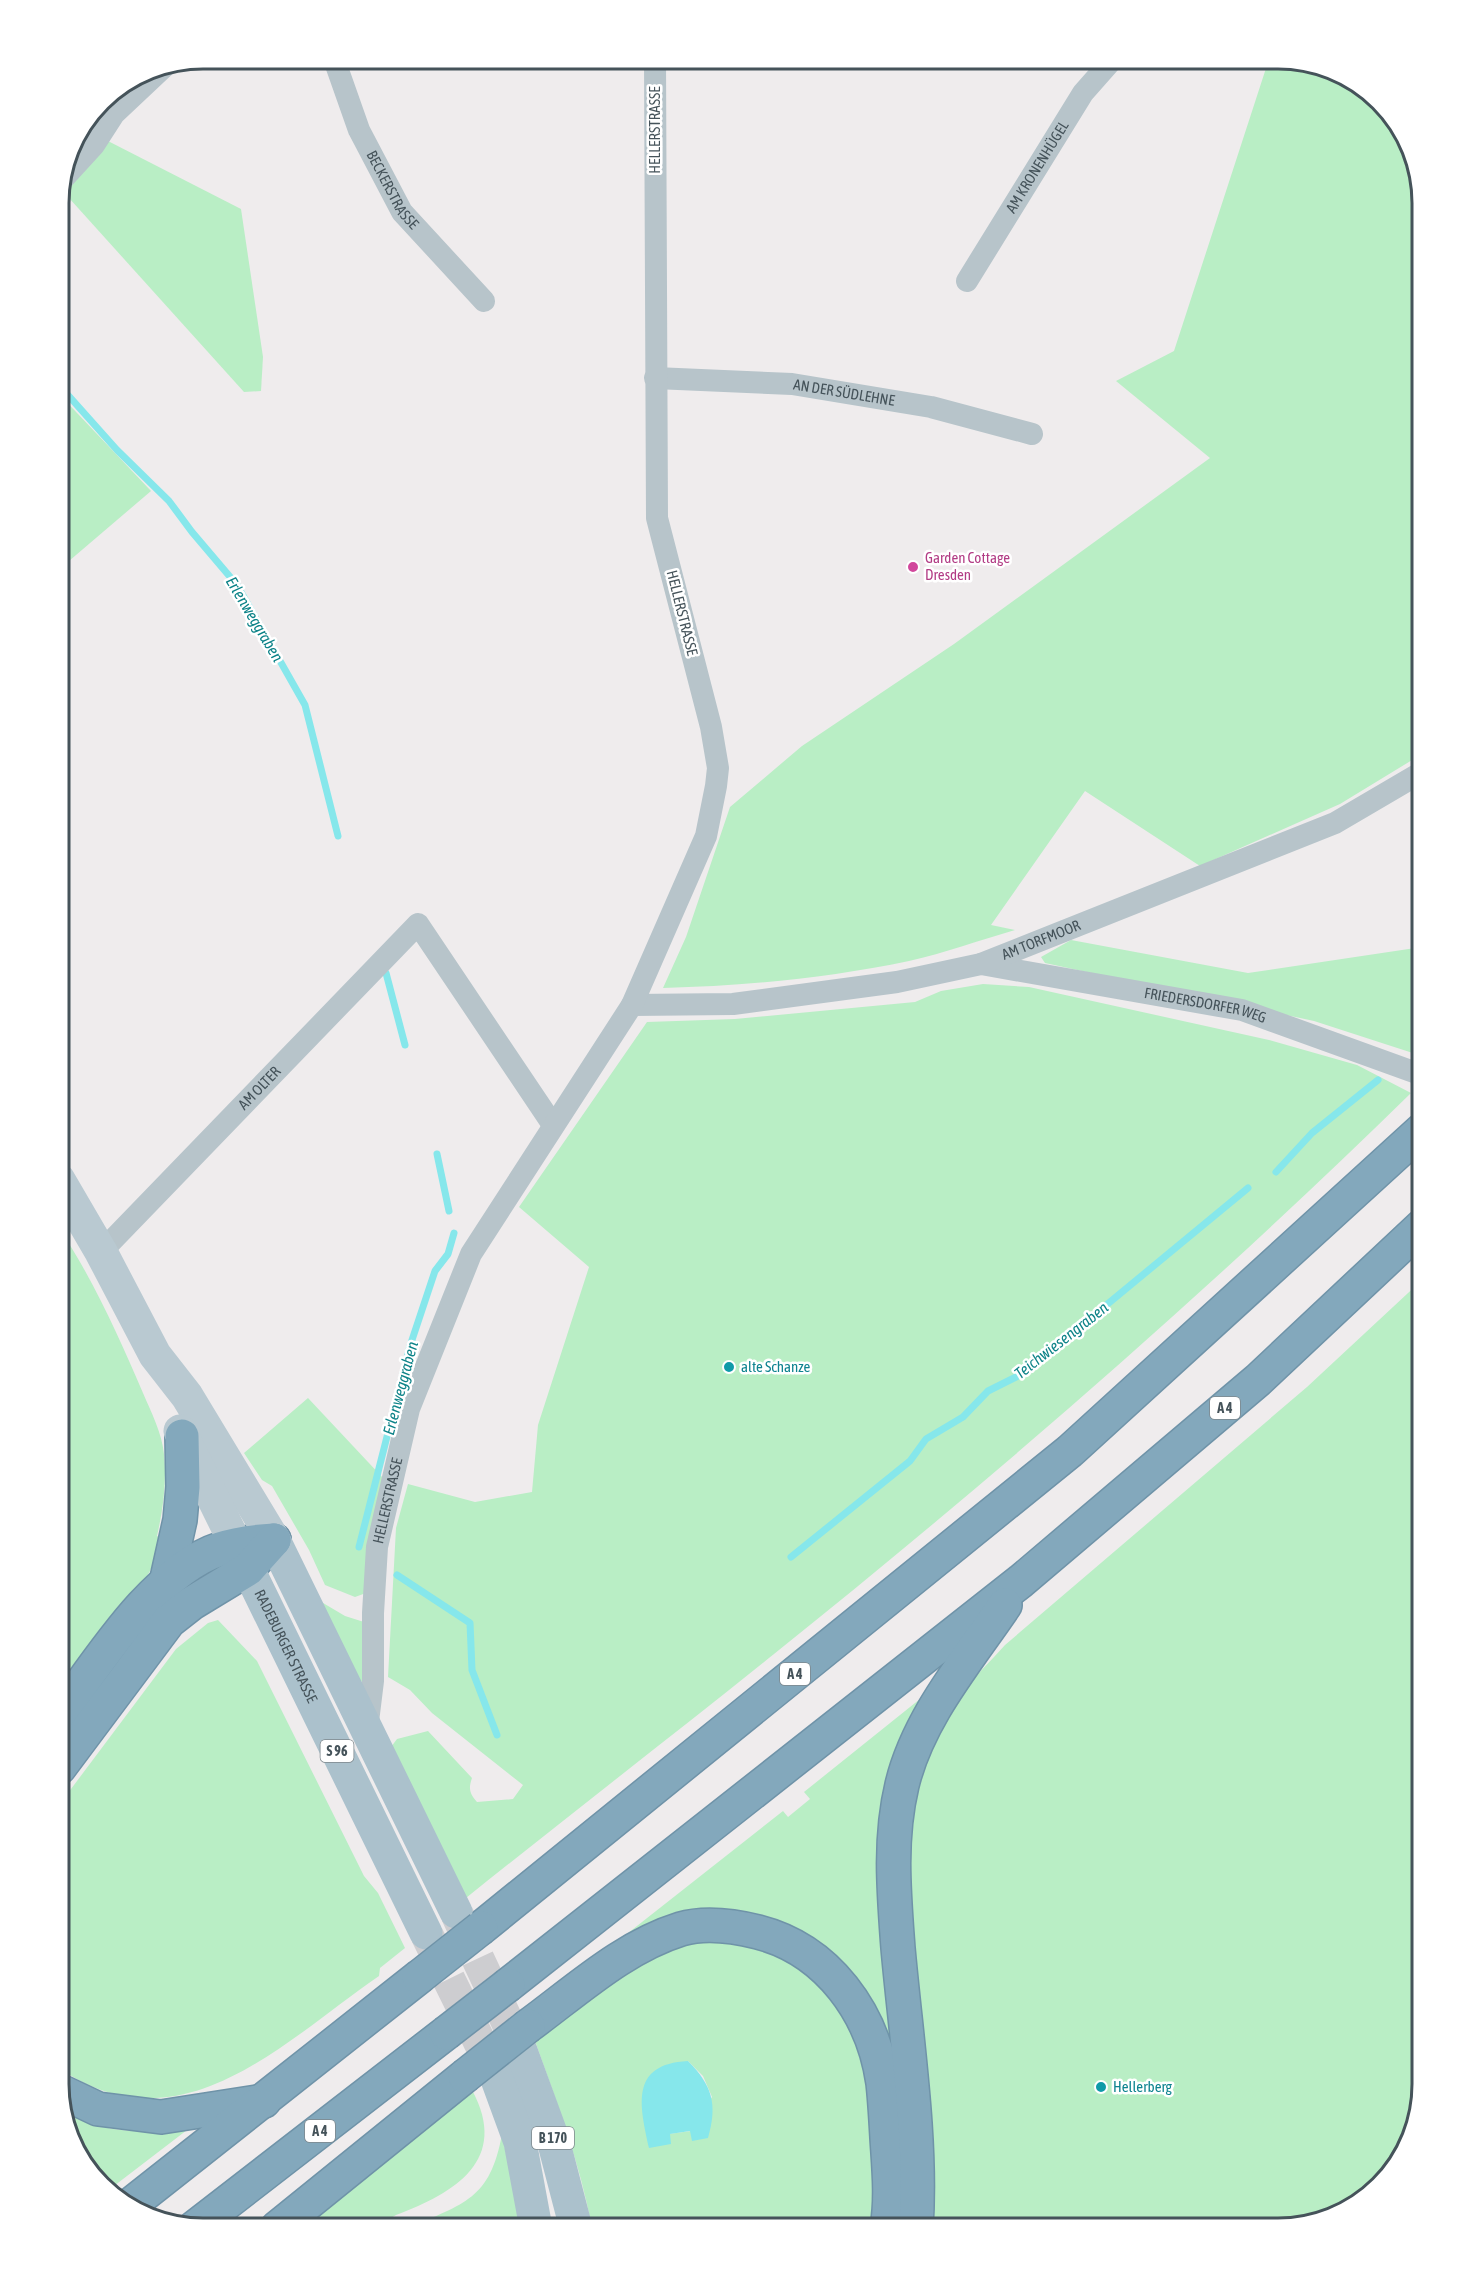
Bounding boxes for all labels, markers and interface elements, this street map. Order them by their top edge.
street label: HELLERSTRASSE [646,86,663,174]
street label: AM KRONENHÜGEL [1002,117,1072,216]
street label: BECKERSTRASSE [363,148,423,233]
street label: AN DER SÜDLEHNE [792,375,897,409]
place label: Garden Cottage Dresden [925,549,1010,583]
marker: Garden Cottage Dresden [906,560,920,574]
street label: HELLERSTRASSE [664,568,701,658]
water label: Erlenweggraben [222,573,288,665]
street label: AM TORFMOOR [999,916,1083,963]
street label: FRIEDERSDORFER WEG [1143,984,1269,1026]
street label: AM OLTER [234,1062,284,1113]
water label: Teichwiesengraben [1011,1298,1112,1383]
water label: Erlenweggraben [379,1339,422,1437]
place label: alte Schanze [741,1358,811,1375]
marker: alte Schanze [722,1360,736,1374]
road number: A 4 [1210,1397,1240,1419]
street label: HELLERSTRASSE [369,1455,406,1545]
street label: RADEBURGER STRASSE [251,1587,321,1706]
road number: A 4 [780,1663,810,1685]
road number: S 96 [320,1740,354,1762]
place label: Hellerberg [1113,2078,1172,2095]
marker: Hellerberg [1094,2080,1108,2094]
road number: A 4 [305,2120,335,2142]
road number: B 170 [532,2127,574,2149]

